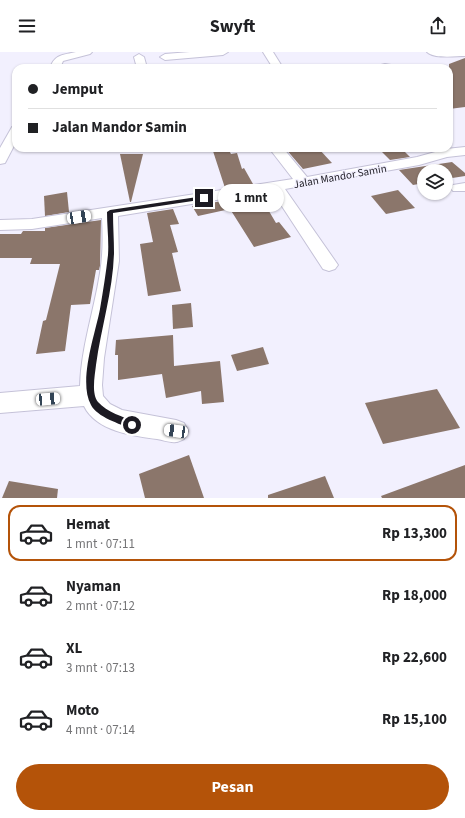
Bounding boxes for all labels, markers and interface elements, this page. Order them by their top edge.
text: Swyft [210,14,255,39]
icon: menu [16,15,38,37]
icon: share [427,15,449,37]
text: Jemput [52,79,103,100]
text: Jalan Mandor Samin [52,117,187,138]
street label: Jalan Mandor Samin [292,161,388,192]
map controls [417,164,453,200]
button: layers [417,164,453,200]
callout: 1 mnt [218,184,284,212]
route end [195,189,213,207]
text: 1 mnt [234,189,268,207]
car [66,209,92,225]
car [36,392,60,406]
route start [123,416,141,434]
car [163,423,189,439]
text: Hemat [66,514,110,535]
icon: car [18,515,54,551]
text: Rp 13,300 [382,523,447,544]
text: 1 mnt · 07:11 [66,535,135,553]
text: Nyaman [66,576,121,597]
icon: car [18,577,54,613]
text: Rp 18,000 [382,585,447,606]
text: 2 mnt · 07:12 [66,597,135,615]
text: XL [66,638,82,659]
icon: car [18,639,54,675]
text: Rp 22,600 [382,647,447,668]
text: 3 mnt · 07:13 [66,659,135,677]
text: Moto [66,700,99,721]
icon: car [18,701,54,737]
text: Rp 15,100 [382,709,447,730]
text: 4 mnt · 07:14 [66,721,135,739]
button: Pesan [16,764,449,810]

